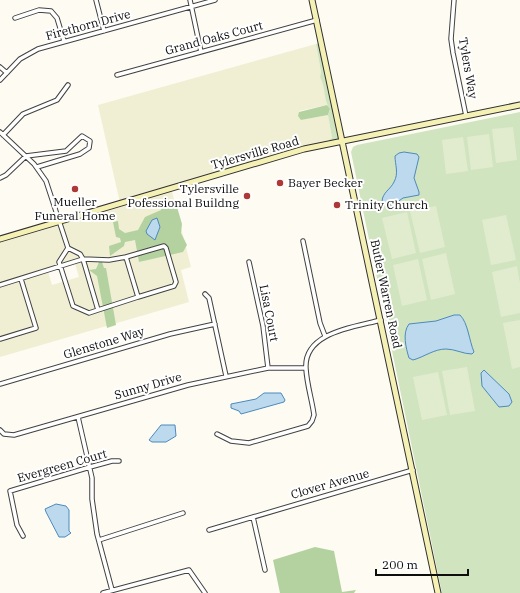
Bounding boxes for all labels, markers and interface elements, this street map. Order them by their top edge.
street label: Firethorn Drive [44,6,132,43]
street label: Grand Oaks Court [163,17,264,58]
street label: Tylers Way [456,36,481,100]
street label: Tylersville Road [209,133,300,172]
place label: Bayer Becker [288,175,363,190]
marker: Bayer Becker [275,178,285,188]
place label: Tylersville Pofessional Buildng [128,181,239,210]
marker: Mueller Funeral Home [70,184,80,194]
marker: Tylersville Pofessional Buildng [242,191,252,201]
place label: Mueller Funeral Home [34,194,116,223]
place label: Trinity Church [345,197,429,212]
marker: Trinity Church [332,200,342,210]
street label: Butler Warren Road [368,238,405,350]
street label: Lisa Court [257,283,282,343]
street label: Glenstone Way [62,323,147,362]
street label: Sunny Drive [113,369,183,402]
street label: Evergreen Court [15,446,108,485]
street label: Clover Avenue [289,465,371,502]
scale bar [376,551,468,577]
text: 200 m [382,557,418,572]

